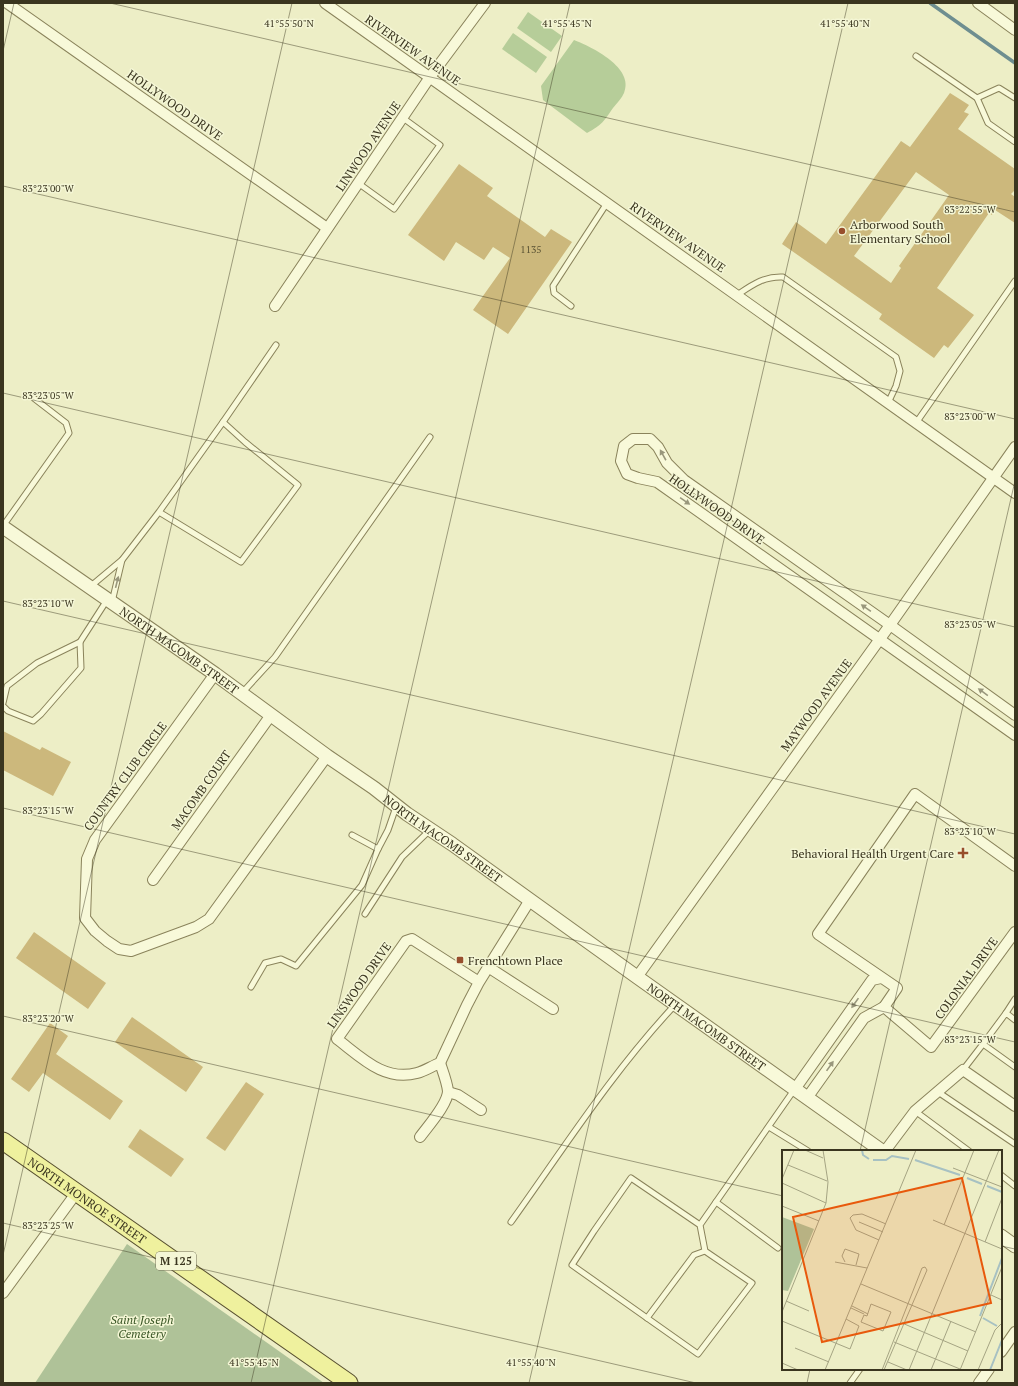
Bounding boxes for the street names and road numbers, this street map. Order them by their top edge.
street label: RIVERVIEW AVENUE [362,11,464,89]
street label: HOLLYWOOD DRIVE [124,66,226,144]
street label: LINWOOD AVENUE [332,98,404,194]
street label: RIVERVIEW AVENUE [627,198,729,276]
street label: HOLLYWOOD DRIVE [666,470,768,548]
street label: NORTH MACOMB STREET [117,603,242,697]
street label: MAYWOOD AVENUE [777,656,855,754]
street label: COUNTRY CLUB CIRCLE [80,718,170,834]
street label: MACOMB COURT [168,747,234,833]
street label: NORTH MACOMB STREET [381,791,506,886]
street label: COLONIAL DRIVE [931,934,1001,1022]
street label: LINSWOOD DRIVE [324,939,394,1031]
street label: NORTH MACOMB STREET [644,979,769,1074]
street label: NORTH MONROE STREET [25,1153,150,1247]
road number: M 125 [156,1252,196,1270]

